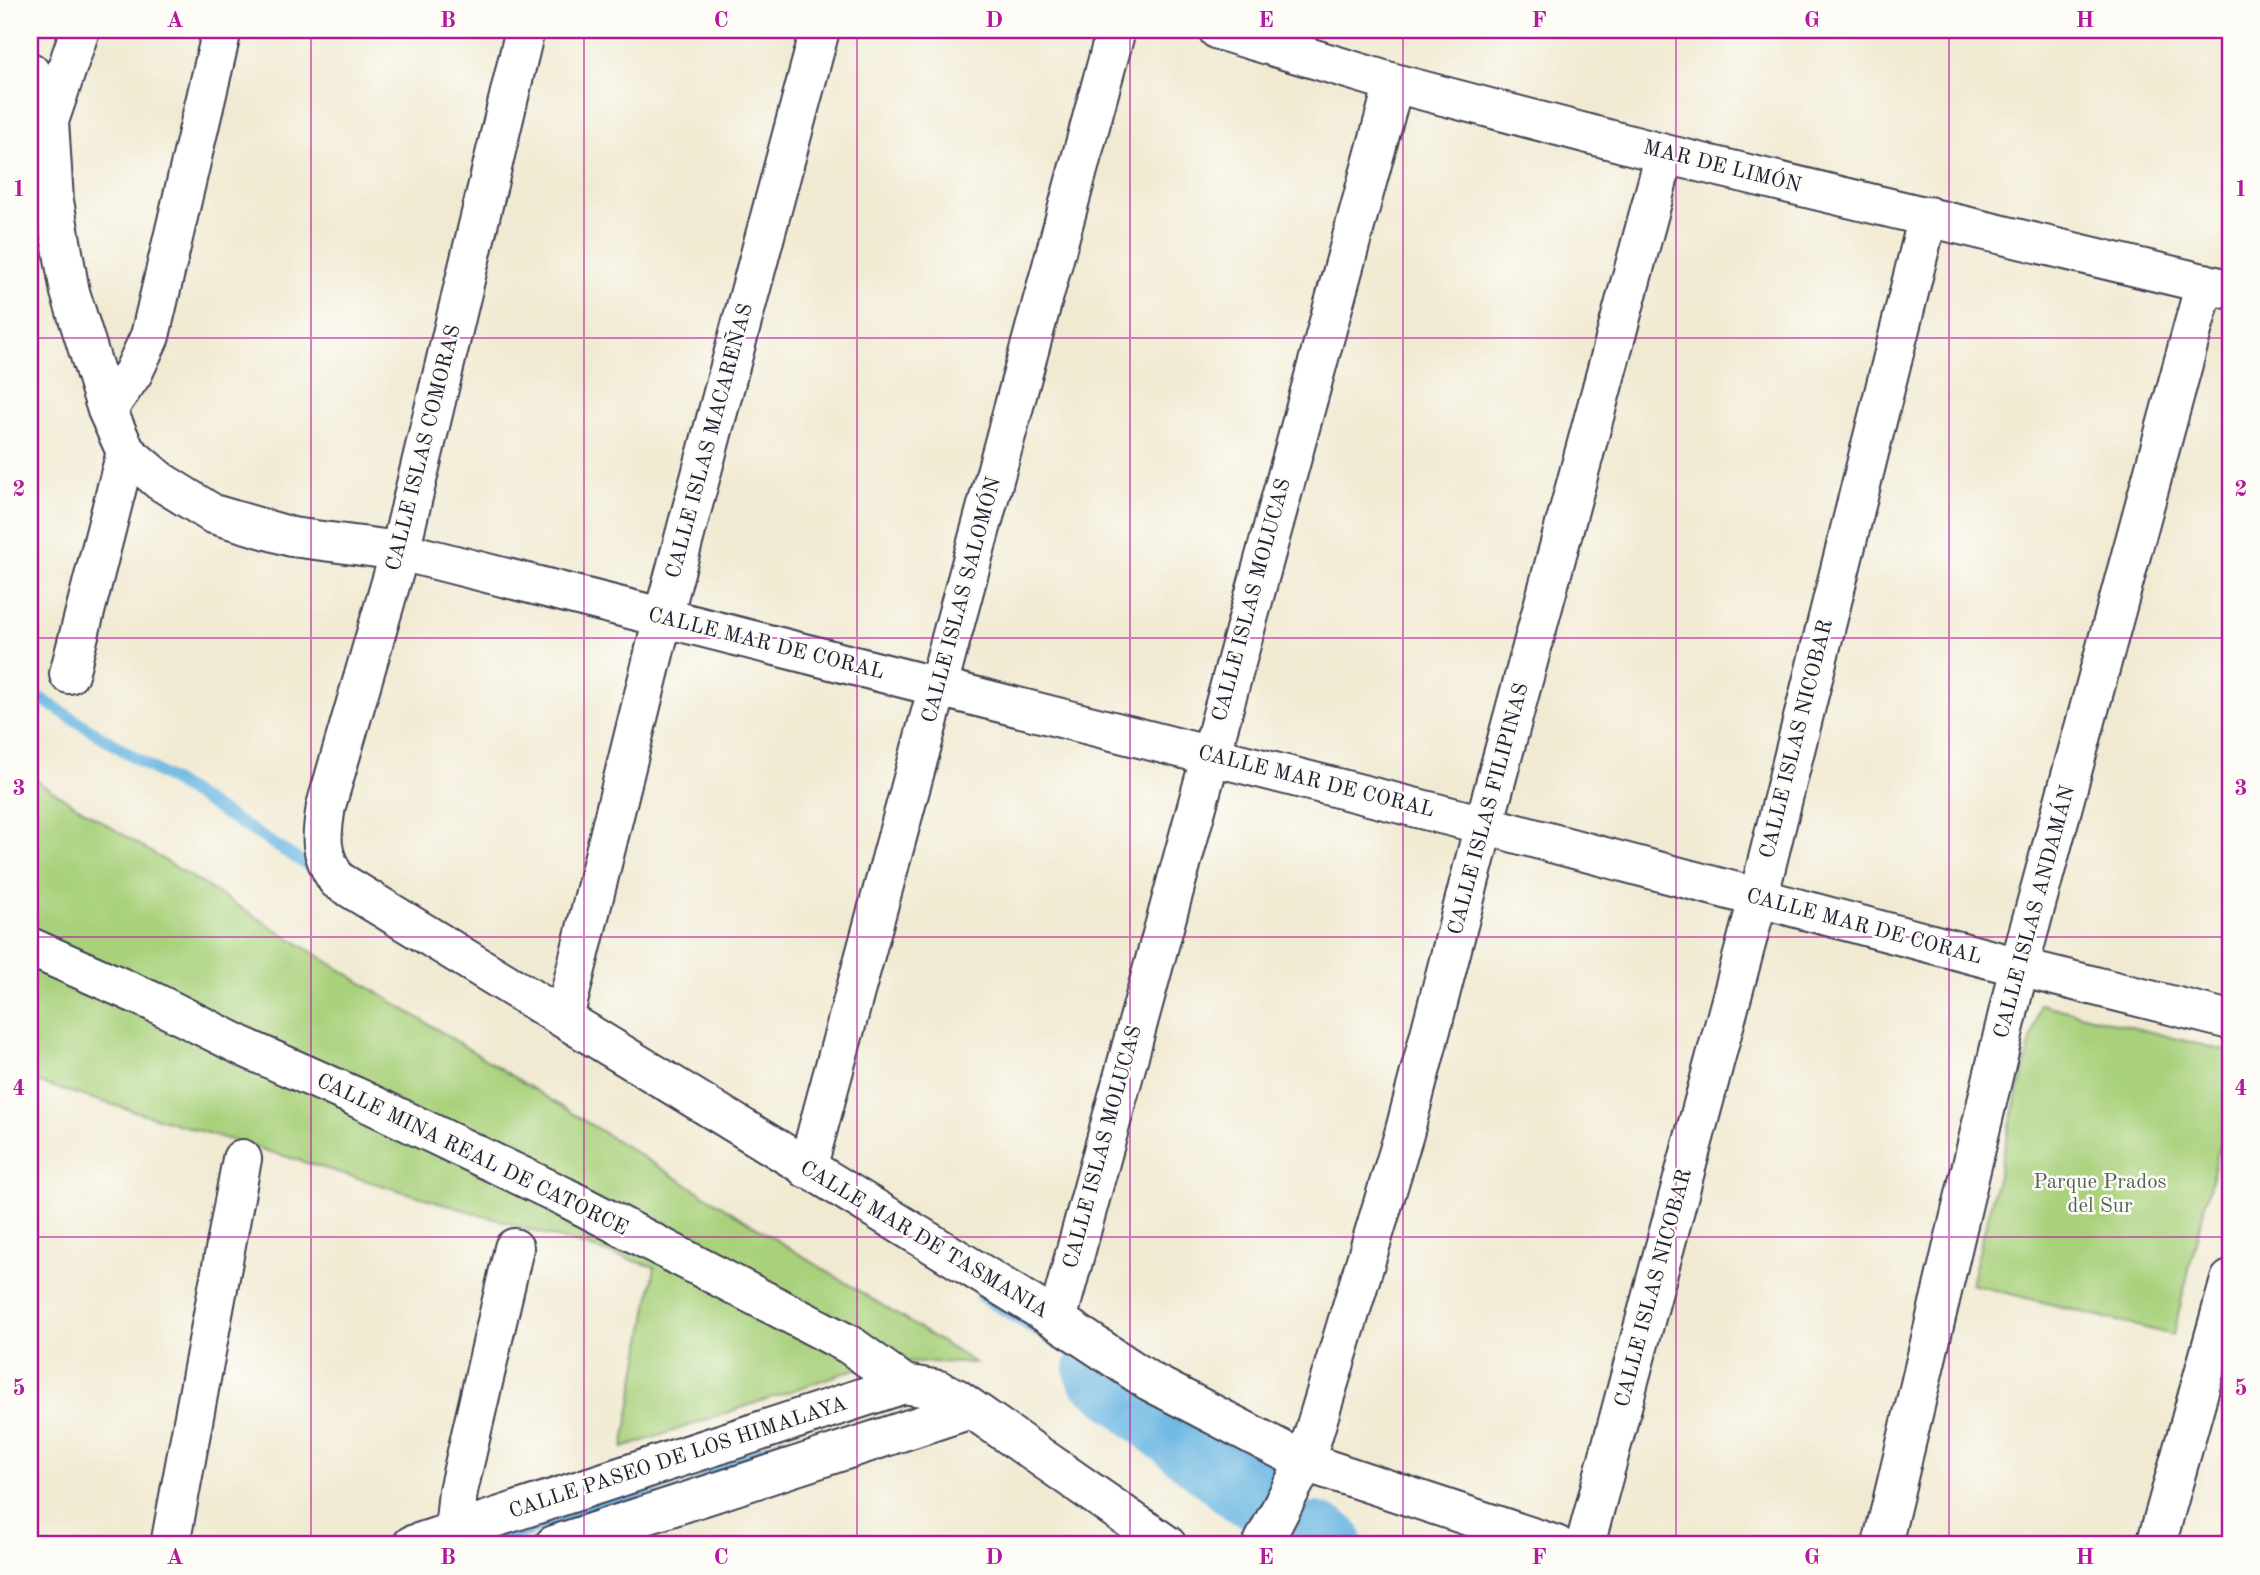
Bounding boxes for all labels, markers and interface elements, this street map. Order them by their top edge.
text: A [166,9,184,32]
text: B [440,9,456,32]
text: C [713,9,729,32]
text: D [985,9,1003,32]
text: E [1258,9,1274,32]
text: F [1531,9,1547,32]
text: G [1804,9,1820,32]
text: H [2076,9,2094,32]
street label: MAR DE LIMÓN [1641,132,1804,197]
text: 1 [12,178,26,201]
text: 1 [2234,178,2248,201]
street label: CALLE ISLAS MACAREÑAS [658,300,757,581]
street label: CALLE ISLAS COMORAS [383,323,465,573]
street label: CALLE ISLAS SALOMÓN [914,473,1005,725]
street label: CALLE ISLAS MOLUCAS [1209,476,1295,724]
text: 2 [12,478,26,501]
text: 2 [2234,478,2248,501]
street label: CALLE MAR DE CORAL [646,604,886,684]
street label: CALLE ISLAS NICOBAR [1757,617,1837,861]
street label: CALLE ISLAS FILIPINAS [1445,681,1533,937]
street label: CALLE MAR DE CORAL [1196,742,1436,822]
text: 3 [12,777,26,800]
text: 3 [2234,777,2248,800]
street label: CALLE ISLAS ANDAMÁN [1987,782,2079,1041]
street label: CALLE MAR DE CORAL [1744,885,1984,969]
street label: CALLE ISLAS MOLUCAS [1060,1023,1146,1271]
street label: CALLE MINA REAL DE CATORCE [313,1070,631,1240]
text: 4 [12,1077,26,1100]
text: 4 [2234,1077,2248,1100]
street label: CALLE MAR DE TASMANIA [796,1158,1052,1322]
street label: CALLE ISLAS NICOBAR [1612,1167,1696,1409]
park label: Parque Prados del Sur [2033,1172,2167,1217]
text: 5 [12,1377,26,1400]
text: 5 [2234,1377,2248,1400]
street label: CALLE PASEO DE LOS HIMALAYA [506,1393,850,1523]
text: A [166,1546,184,1569]
text: B [440,1546,456,1569]
text: C [713,1546,729,1569]
text: D [985,1546,1003,1569]
text: E [1258,1546,1274,1569]
text: F [1531,1546,1547,1569]
text: G [1804,1546,1820,1569]
text: H [2076,1546,2094,1569]

